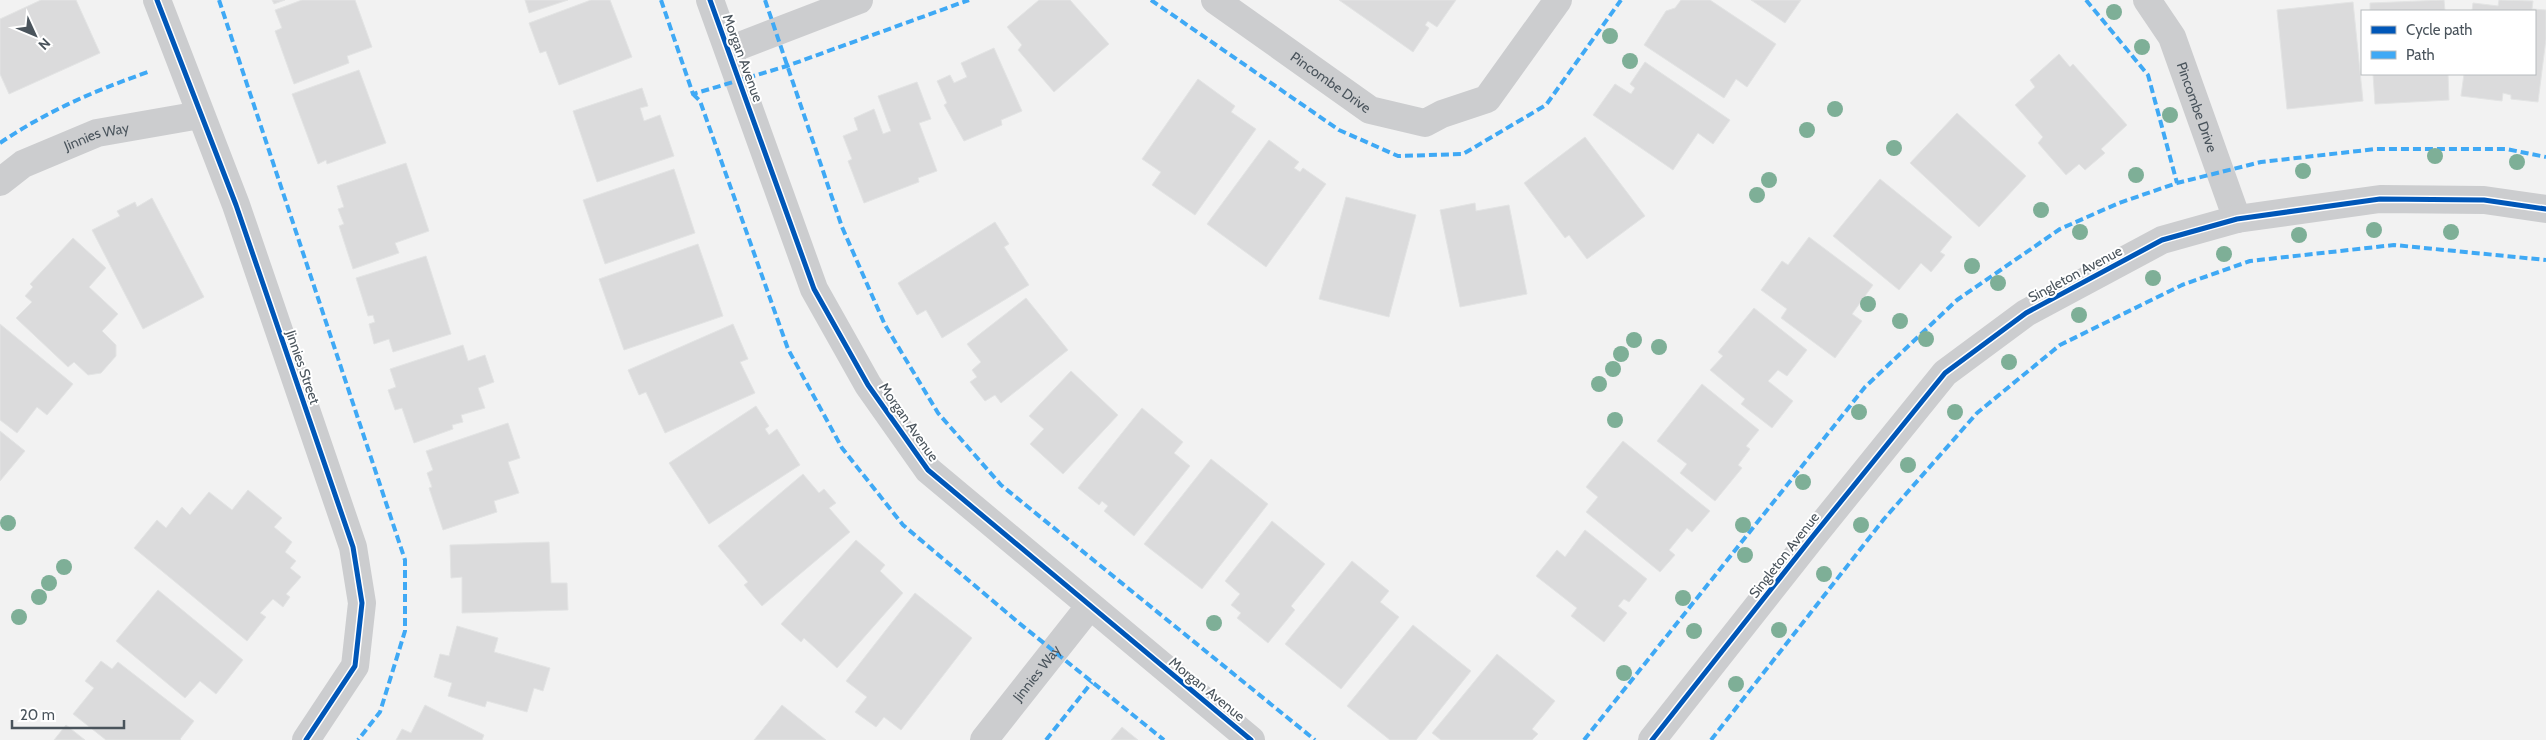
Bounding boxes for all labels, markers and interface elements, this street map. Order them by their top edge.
north arrow [10,10,60,60]
legend [2361,10,2536,75]
street label: Morgan Avenue [719,12,767,104]
text: Cycle path [2406,21,2472,39]
text: N [34,34,54,54]
text: Path [2406,46,2435,64]
street label: Pincombe Drive [1287,47,1375,117]
street label: Pincombe Drive [2173,59,2221,155]
street label: Jinnies Way [60,119,130,155]
street label: Singleton Avenue [2025,242,2125,306]
street label: Jinnies Street [282,327,324,407]
street label: Morgan Avenue [875,379,943,465]
street label: Singleton Avenue [1745,508,1823,602]
street label: Jinnies Way [1008,641,1065,706]
street label: Morgan Avenue [1165,653,1249,725]
scale bar [12,698,125,730]
text: 20 m [20,706,55,724]

